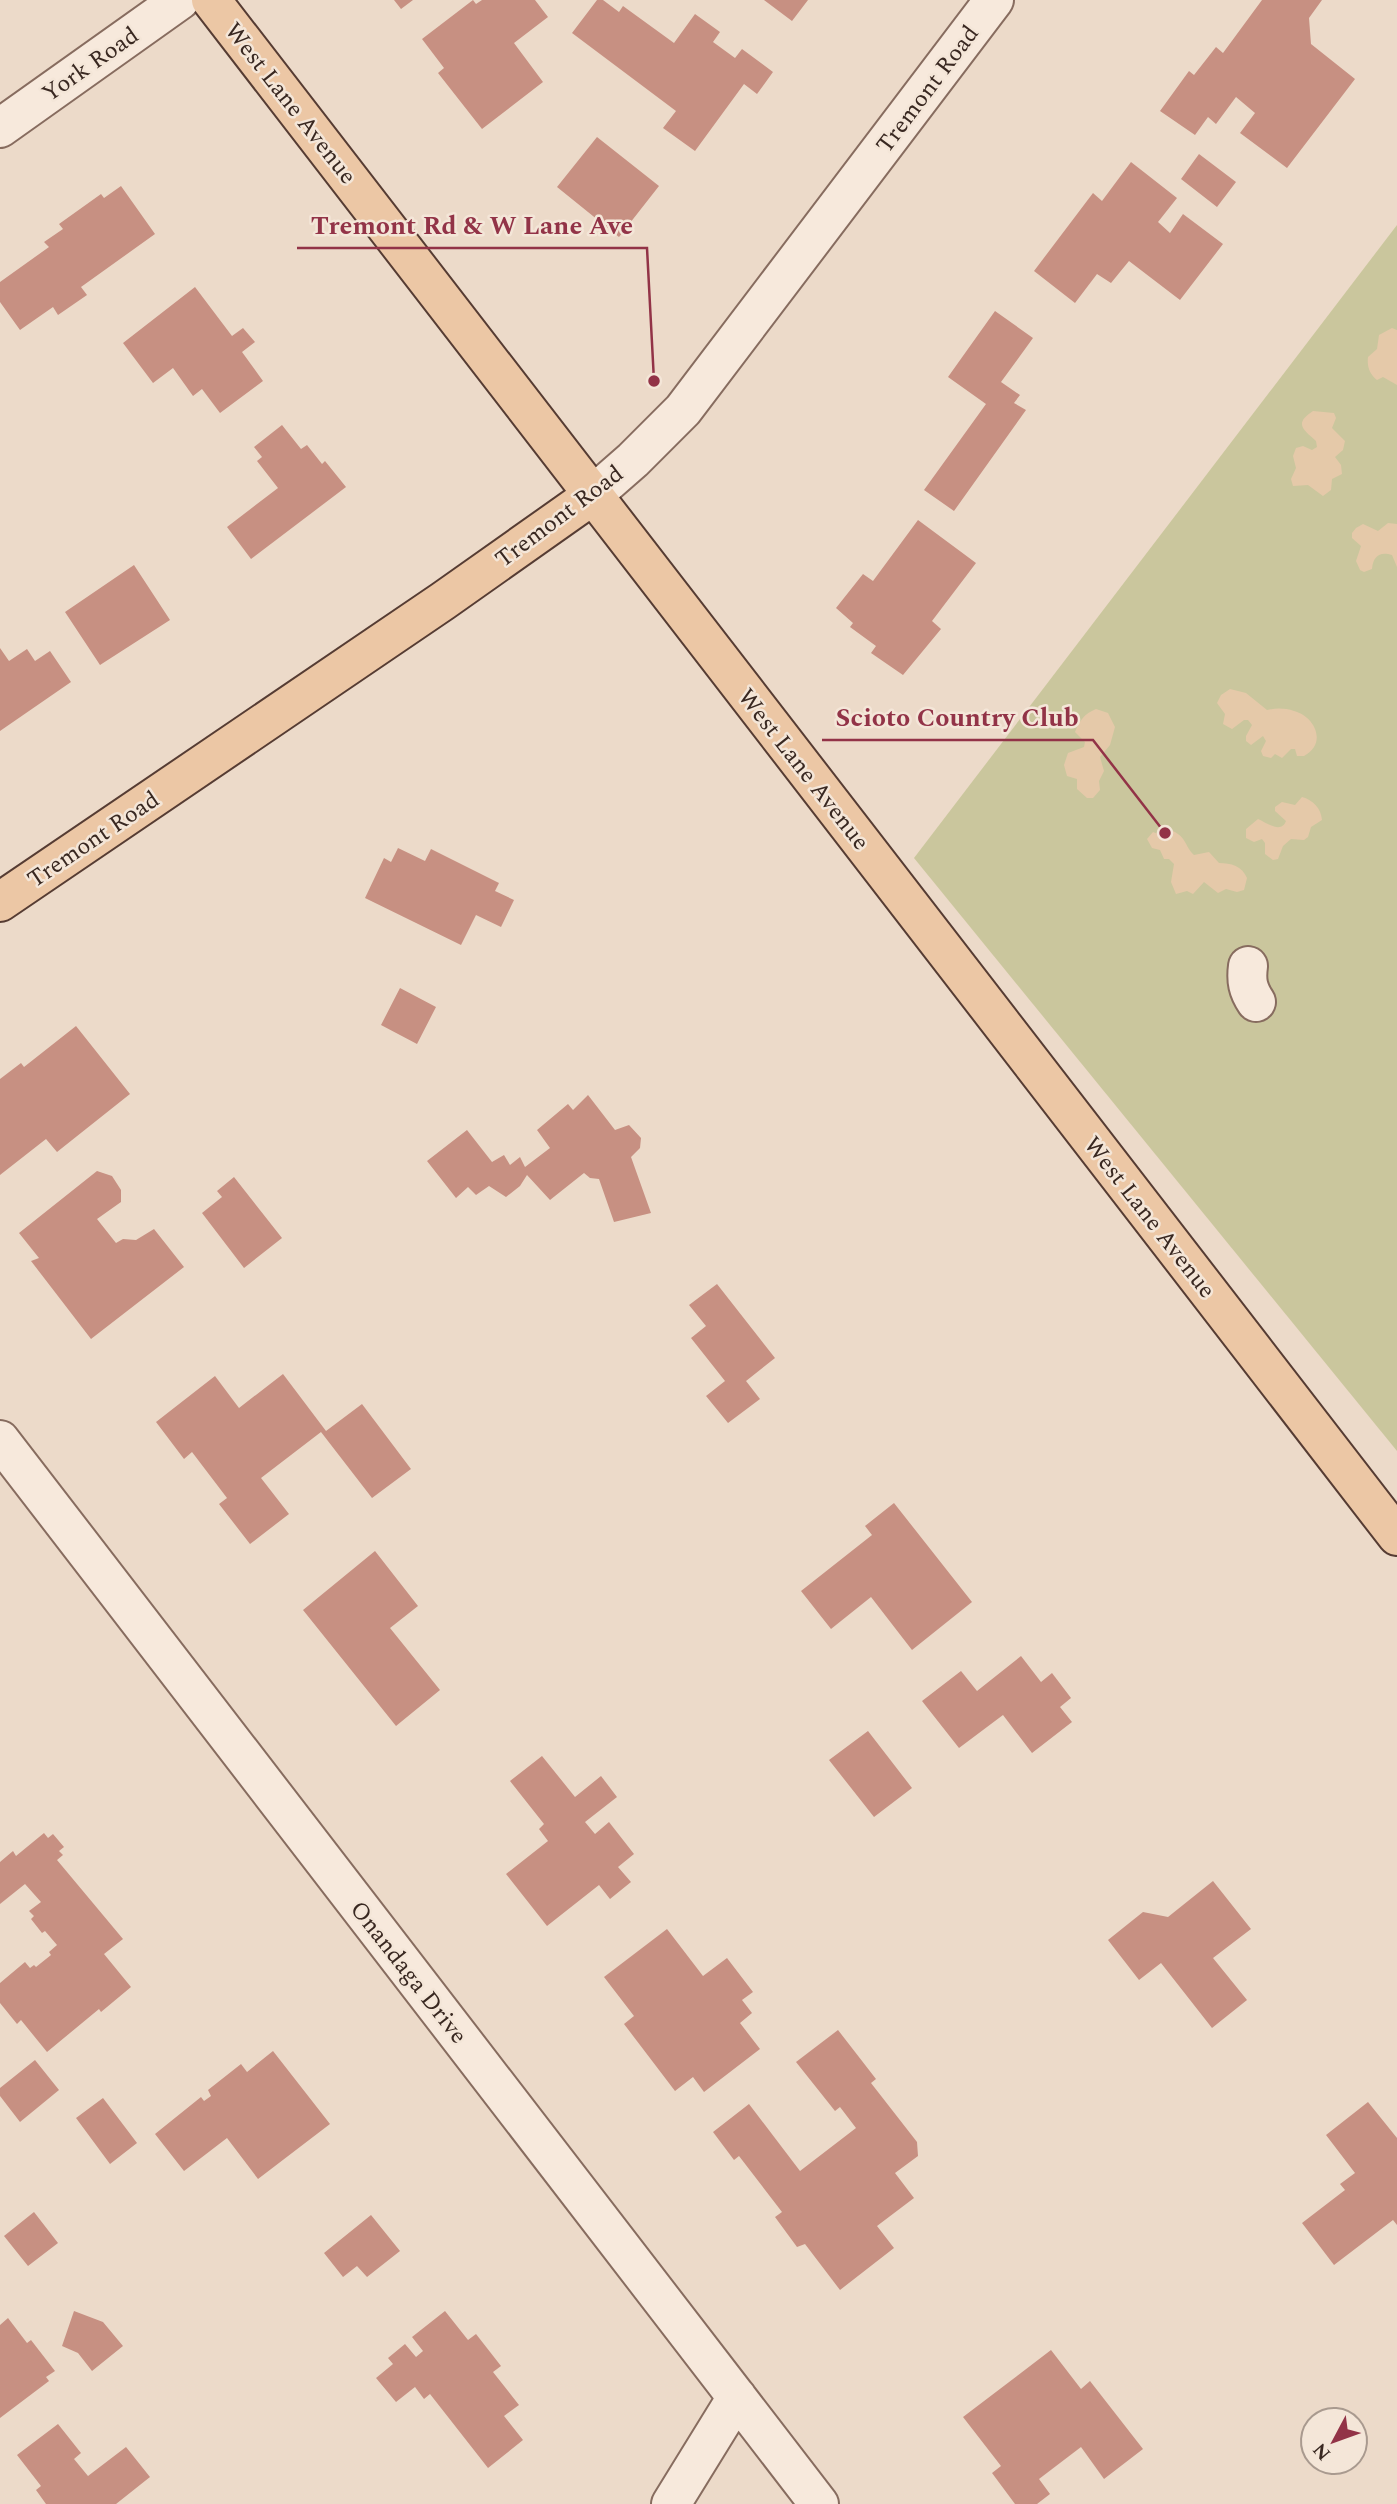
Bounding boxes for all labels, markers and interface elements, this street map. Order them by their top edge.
street label: West Lane Avenue [215,15,365,192]
street label: York Road [35,18,147,112]
street label: Tremont Road [867,18,988,161]
callout: Tremont Rd & W Lane Ave [297,201,647,248]
text: Tremont Rd & W Lane Ave [311,206,633,246]
street label: Tremont Road [488,456,631,577]
street label: West Lane Avenue [728,681,878,858]
callout: Scioto Country Club [822,693,1093,740]
text: Scioto Country Club [835,698,1079,738]
street label: Tremont Road [20,782,167,897]
street label: West Lane Avenue [1074,1129,1224,1306]
street label: Onandaga Drive [341,1893,476,2052]
north arrow [1299,2406,1369,2476]
text: N [1306,2436,1338,2467]

